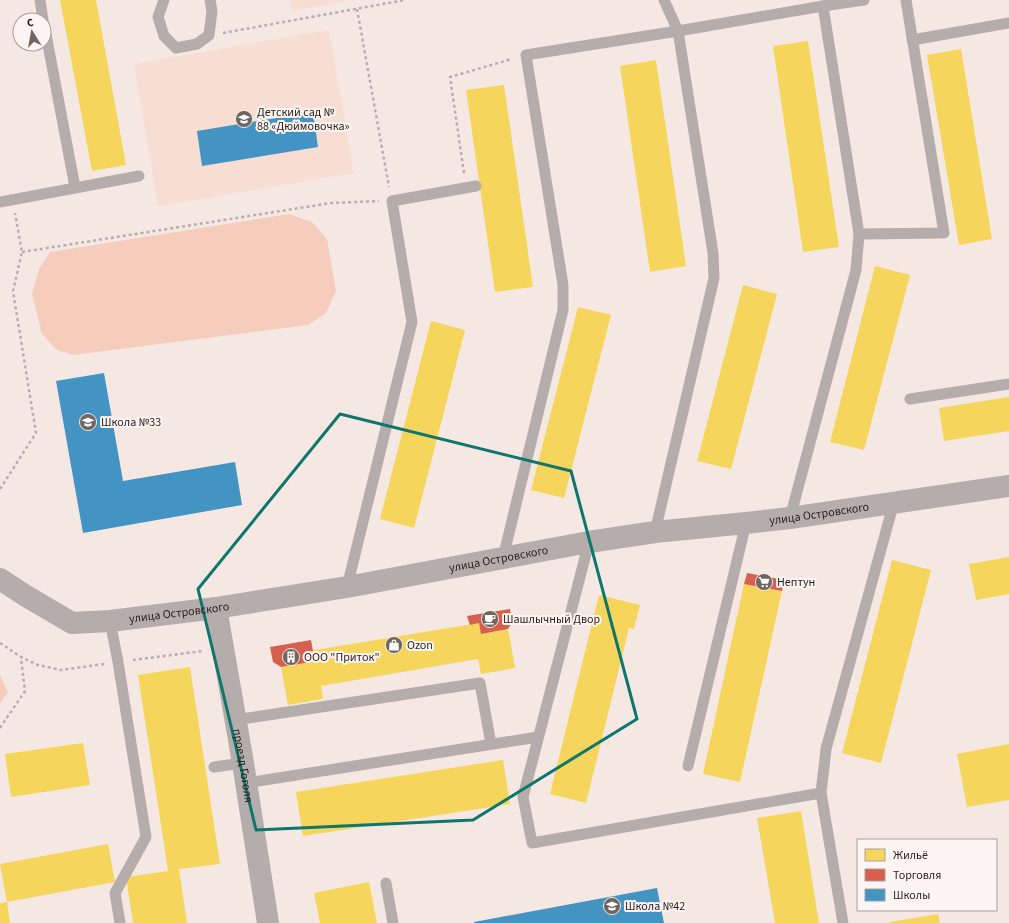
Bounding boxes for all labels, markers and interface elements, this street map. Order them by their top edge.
north arrow [12,12,52,52]
text: С [26,15,35,31]
place label: Детский сад № 88 «Дюймовочка» [257,104,350,135]
school or university icon: Детский сад № 88 «Дюймовочка» [234,109,254,129]
school or university icon: Школа №33 [78,412,98,432]
place label: Школа №33 [101,414,161,431]
street label: улица Островского [768,498,870,529]
street label: улица Островского [447,541,550,576]
supermarket icon: Нептун [754,572,774,592]
place label: Нептун [777,574,815,591]
street label: улица Островского [128,598,230,627]
cafe icon: Шашлычный Двор [480,609,500,629]
place label: Шашлычный Двор [503,611,601,628]
shop icon: Ozon [384,635,404,655]
place label: Ozon [407,637,433,654]
building icon: ООО "Приток" [281,647,301,667]
place label: ООО "Приток" [304,649,380,666]
street label: проезд Гоголя [229,727,258,804]
legend [857,839,997,911]
text: Жильё [893,847,928,864]
text: Торговля [893,867,941,884]
text: Школы [893,887,930,904]
school or university icon: Школа №42 [602,896,622,916]
place label: Школа №42 [625,898,685,915]

